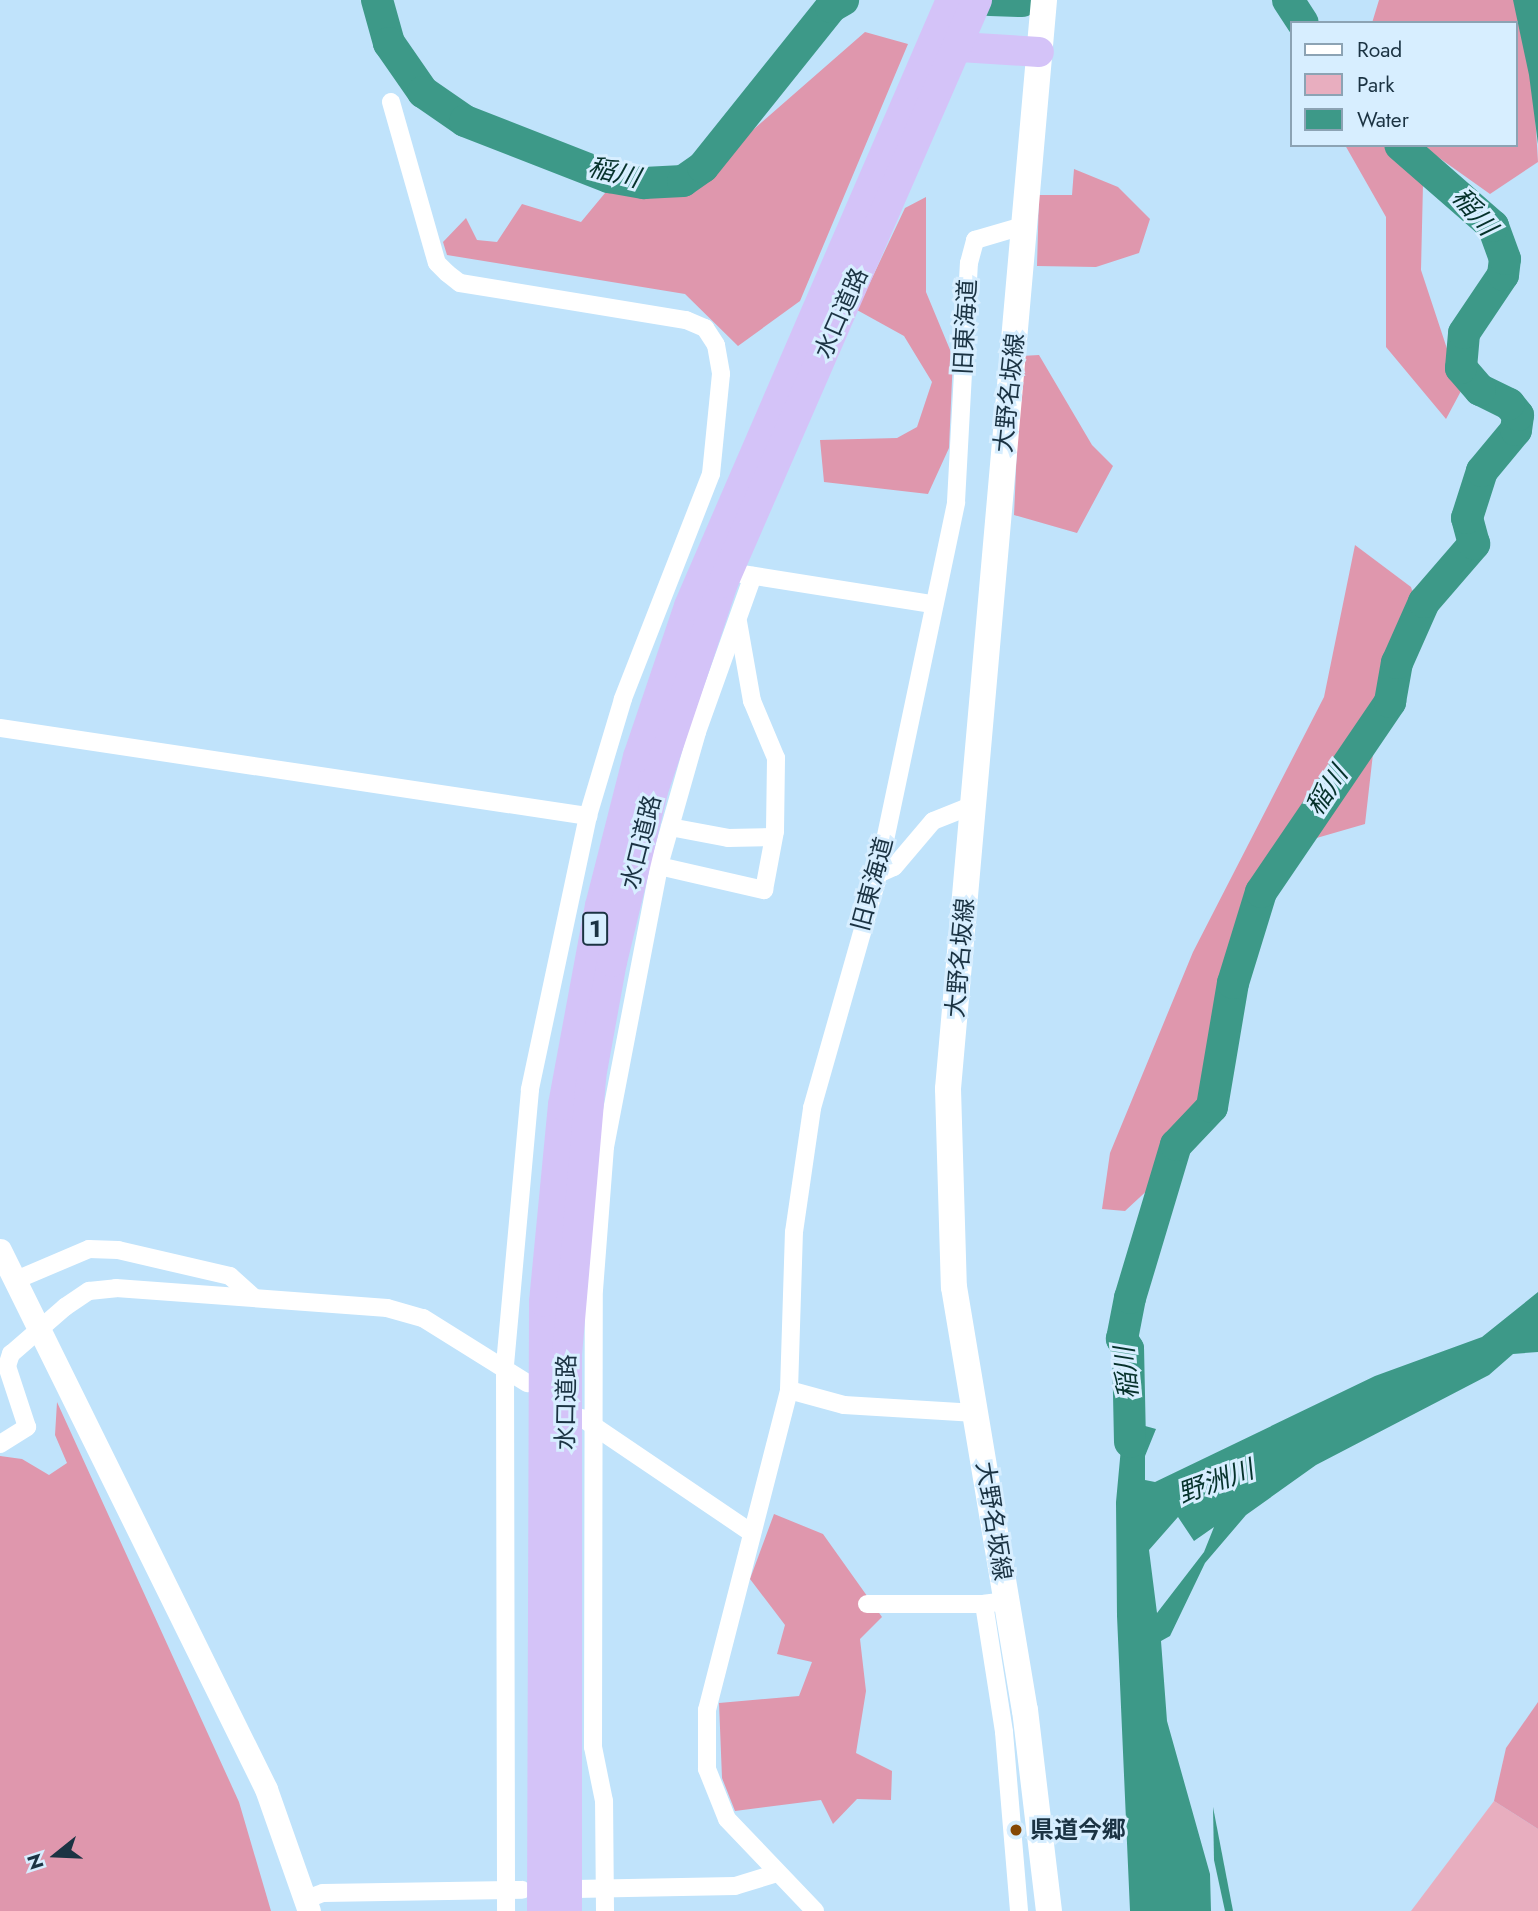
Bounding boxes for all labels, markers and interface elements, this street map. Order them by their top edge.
legend [1290,21,1517,147]
text: Road [1357,35,1402,65]
text: Park [1357,70,1394,100]
text: Water [1357,105,1409,135]
water label: 稲川 [585,152,643,194]
water label: 稲川 [1445,182,1503,242]
street label: 水口道路 [808,263,874,363]
street label: 旧東海道 [948,278,982,376]
street label: 大野名坂線 [988,332,1030,454]
water label: 稲川 [1300,761,1354,821]
street label: 水口道路 [615,792,667,892]
street label: 旧東海道 [846,834,898,934]
street label: 大野名坂線 [940,897,980,1019]
road number: 1 [581,910,609,948]
water label: 稲川 [1109,1346,1145,1400]
street label: 水口道路 [551,1354,581,1450]
water label: 野洲川 [1174,1454,1258,1510]
street label: 大野名坂線 [970,1459,1018,1583]
place label: 県道今郷 [1030,1816,1126,1844]
north arrow [21,1820,91,1890]
marker: 県道今郷 [1008,1822,1024,1838]
text: N [20,1850,51,1873]

